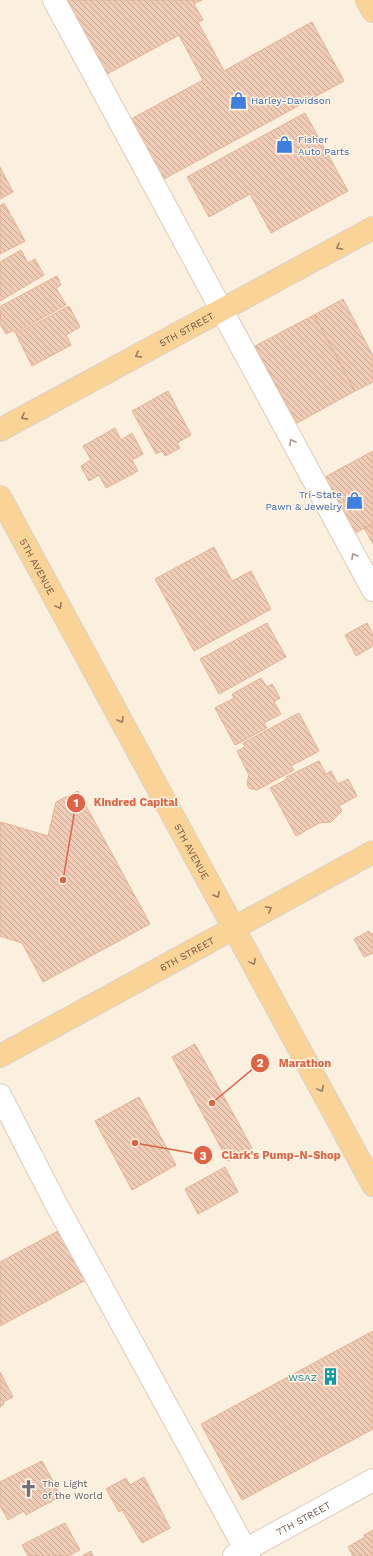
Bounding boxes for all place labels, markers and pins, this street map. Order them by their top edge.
shop icon: Harley-Davidson [228,90,248,110]
place label: Harley-Davidson [251,95,331,106]
place label: Fisher Auto Parts [298,134,349,157]
shop icon: Fisher Auto Parts [275,135,295,155]
place label: Tri-State Pawn & Jewelry [265,489,343,512]
shop icon: Tri-State Pawn & Jewelry [345,490,365,510]
callout: Kindred Capital [66,791,186,814]
callout: Marathon [250,1051,339,1074]
callout: Clark's Pump-N-Shop [193,1144,348,1167]
building icon: WSAZ [320,1367,340,1387]
place label: WSAZ [288,1372,317,1383]
place label: The Light of the World [42,1478,103,1501]
church icon: The Light of the World [19,1479,39,1499]

